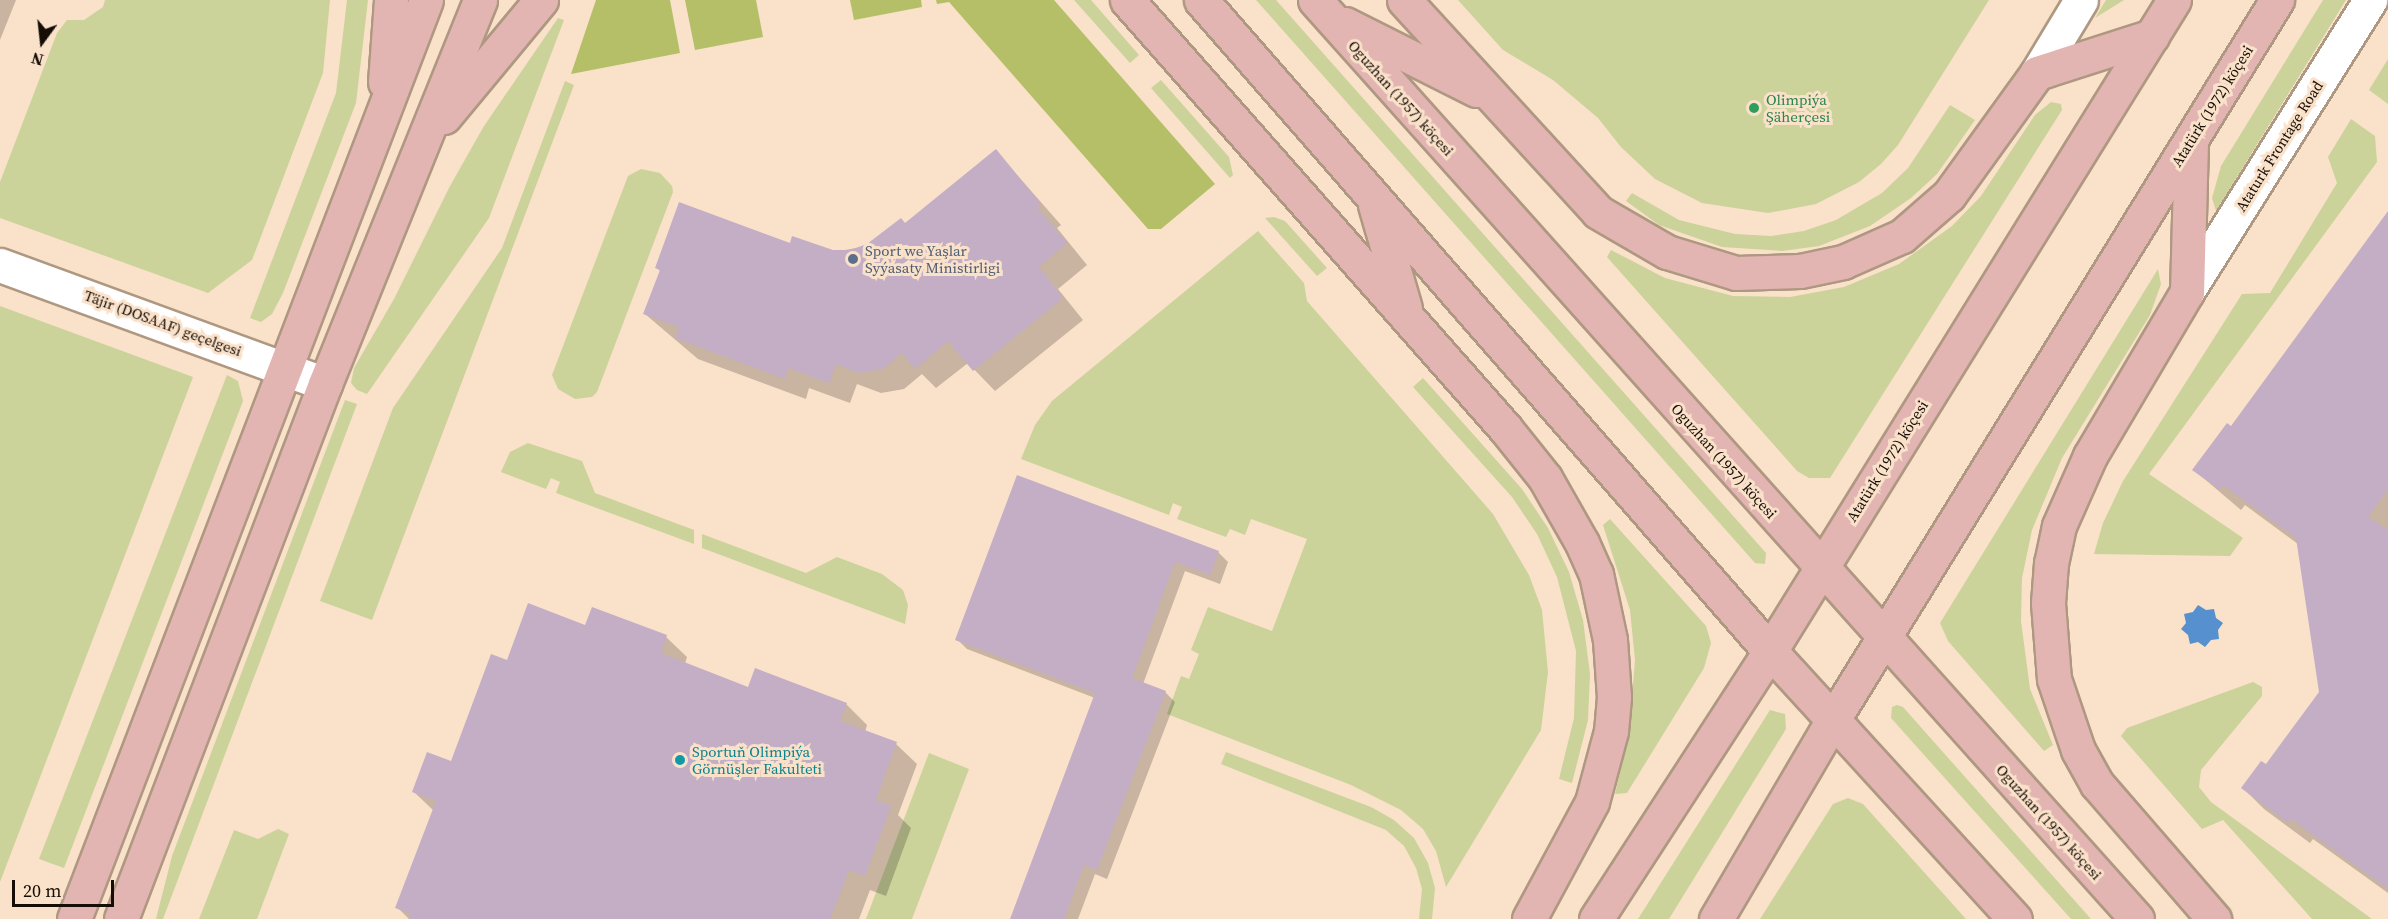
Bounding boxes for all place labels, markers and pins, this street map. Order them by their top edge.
place label: Olimpiýa Şäherçesi [1766,90,1830,125]
marker: Olimpiýa Şäherçesi [1747,101,1761,115]
place label: Sport we Yaşlar Syýasaty Ministirligi [865,241,1000,276]
marker: Sport we Yaşlar Syýasaty Ministirligi [846,252,860,266]
place label: Sportuň Olimpiýa Görnüşler Fakulteti [692,742,822,777]
marker: Sportuň Olimpiýa Görnüşler Fakulteti [673,753,687,767]

